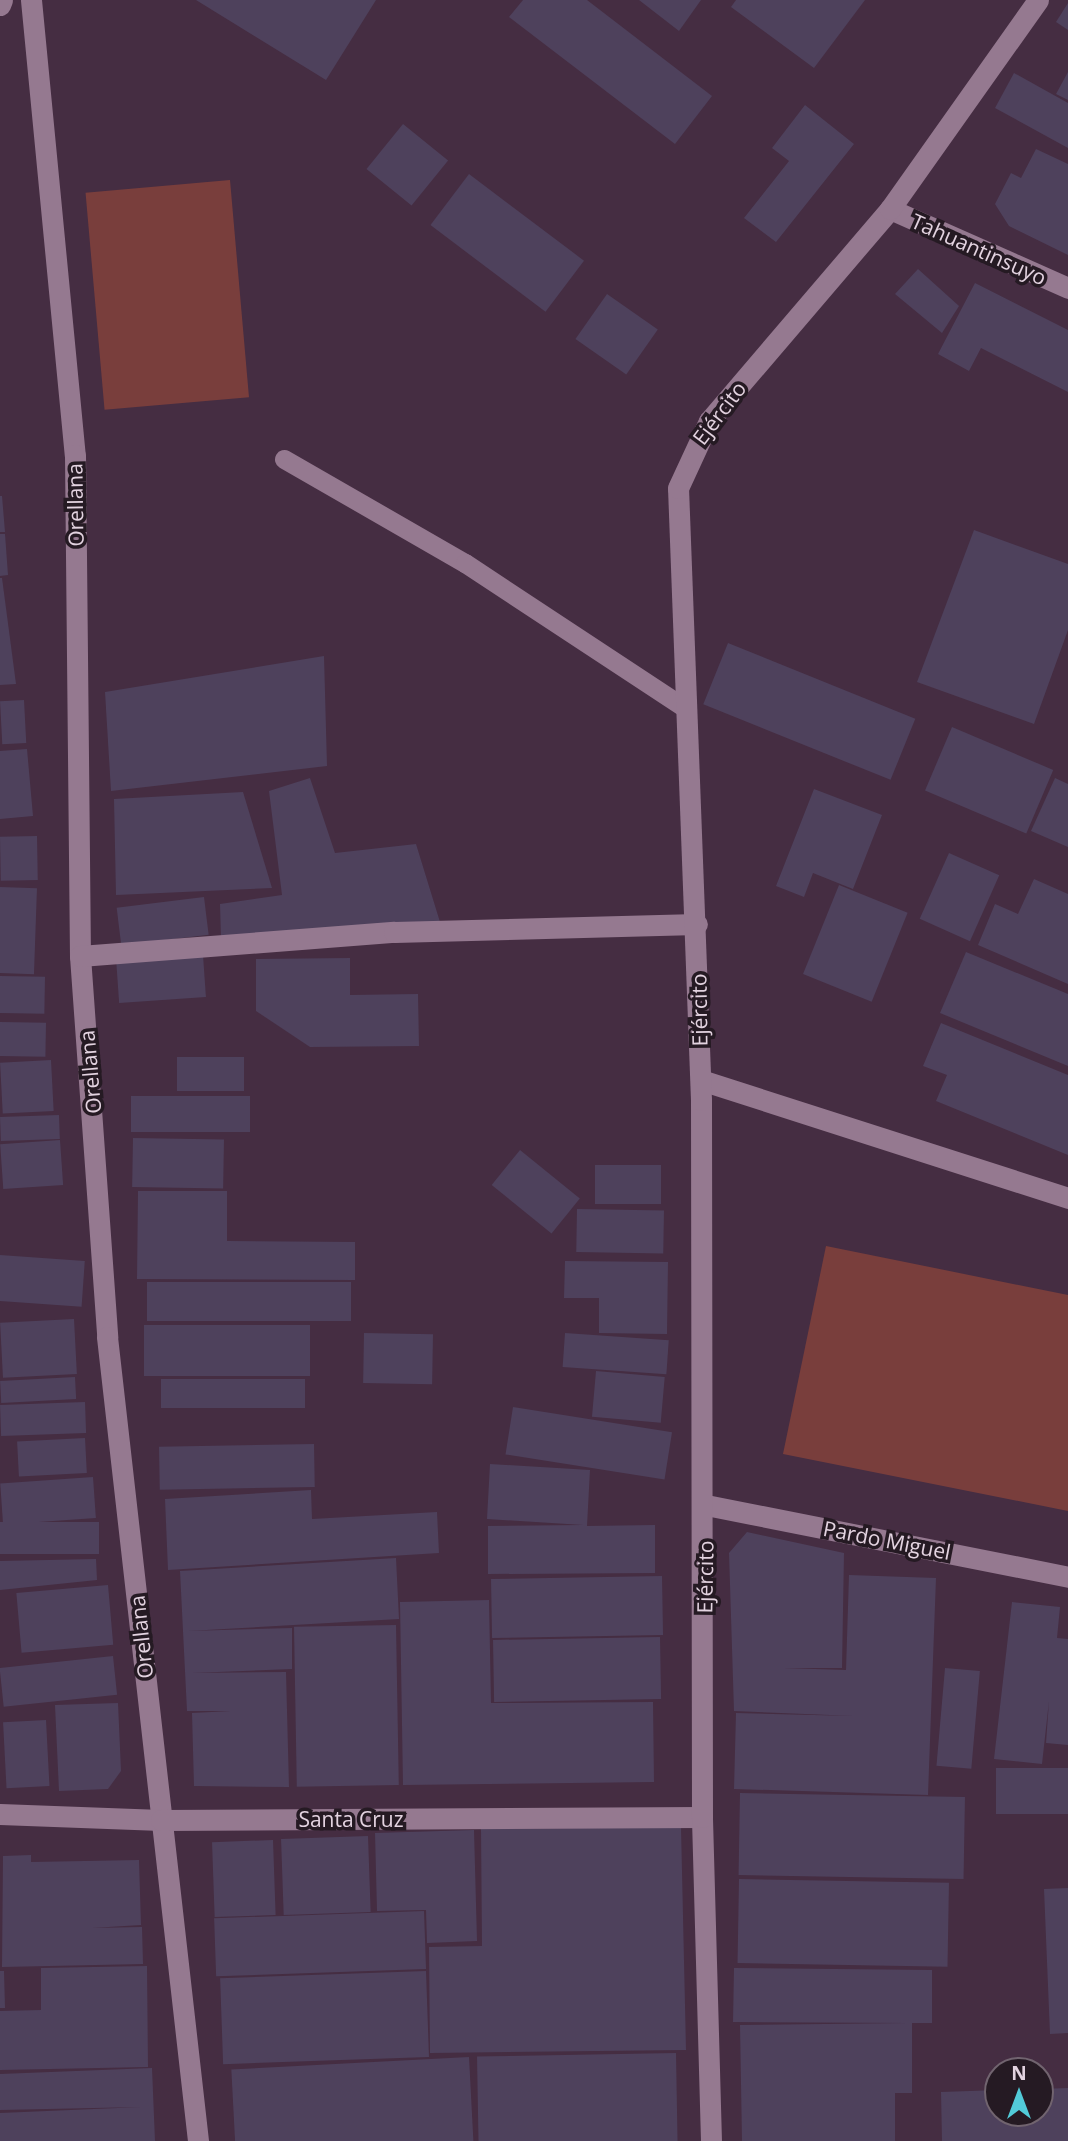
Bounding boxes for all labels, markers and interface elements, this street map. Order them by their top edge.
street label: Tahuantinsuyo [908,208,1050,290]
street label: Ejército [687,376,751,450]
street label: Orellana [62,463,88,547]
street label: Ejército [686,973,712,1047]
street label: Orellana [74,1029,106,1115]
street label: Pardo Miguel [821,1515,953,1565]
street label: Ejército [692,1540,718,1614]
street label: Orellana [124,1594,158,1680]
street label: Santa Cruz [298,1806,404,1832]
north arrow [984,2057,1054,2127]
text: N [1011,2060,1027,2086]

